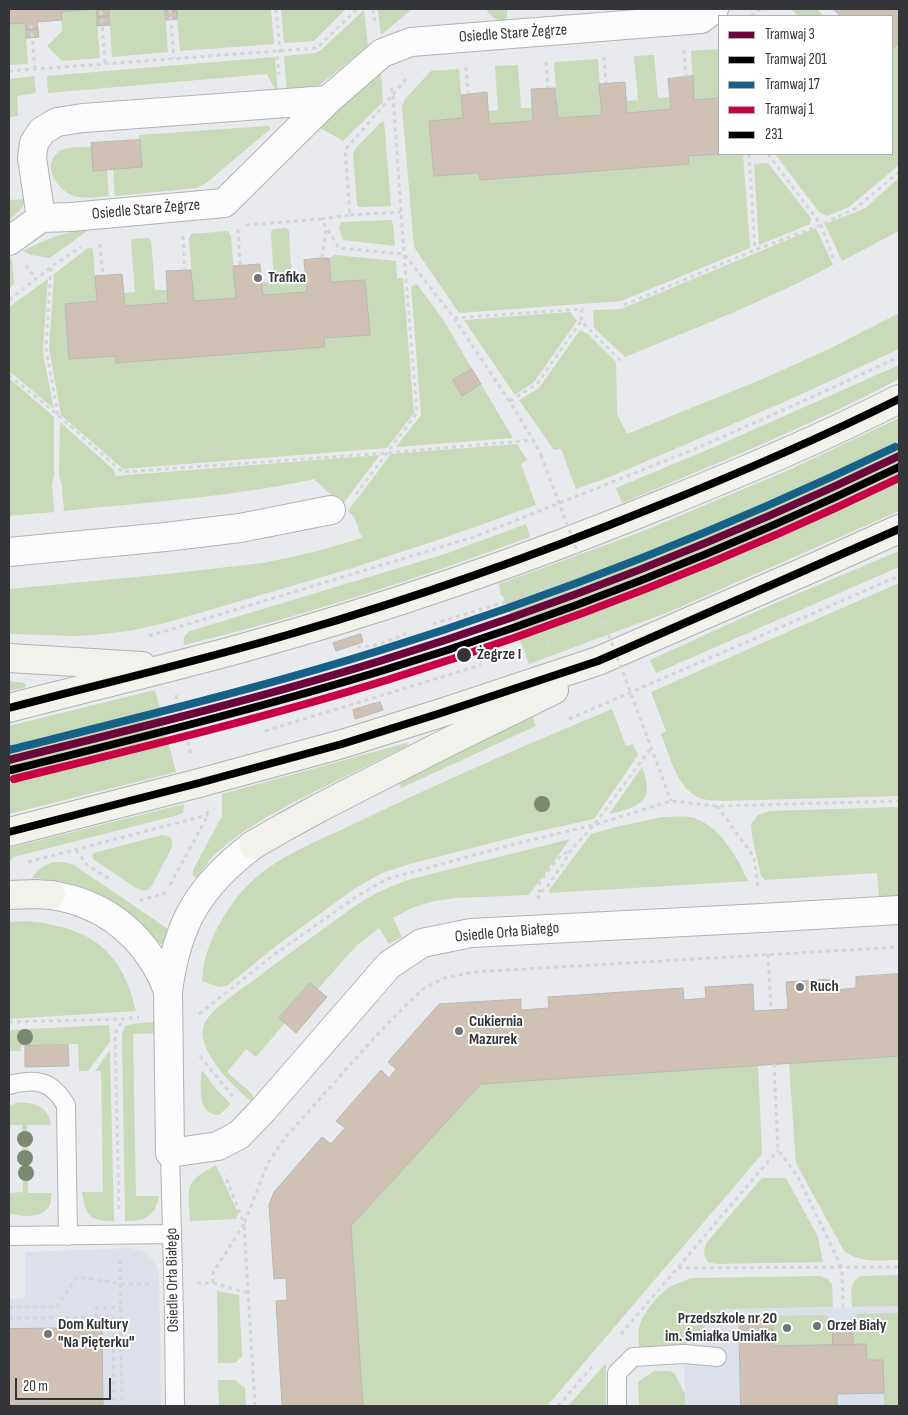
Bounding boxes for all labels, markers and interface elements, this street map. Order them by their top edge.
legend [718,15,893,155]
street label: Osiedle Stare Żegrze [458,21,568,47]
text: Tramwaj 3 [765,25,815,44]
text: Tramwaj 201 [765,50,827,69]
text: Tramwaj 17 [765,75,820,94]
text: Tramwaj 1 [765,100,814,119]
text: 231 [765,125,783,144]
street label: Osiedle Stare Żegrze [91,196,201,224]
place label: Trafika [268,268,306,288]
marker: Trafika [252,272,264,284]
place label: Żegrze I [477,645,521,665]
marker: Żegrze I [455,646,473,664]
street label: Osiedle Orła Białego [454,919,560,947]
place label: Ruch [810,977,839,997]
marker: Ruch [794,981,806,993]
place label: Cukiernia Mazurek [469,1012,523,1050]
marker: Cukiernia Mazurek [453,1025,465,1037]
street label: Osiedle Orła Białego [162,1227,184,1333]
place label: Przedszkole nr 20 im. Śmiałka Umiałka [665,1309,777,1347]
place label: Dom Kultury "Na Pięterku" [58,1315,135,1353]
place label: Orzeł Biały [827,1316,887,1336]
marker: Orzeł Biały [811,1320,823,1332]
marker: Przedszkole nr 20 im. Śmiałka Umiałka [781,1322,793,1334]
marker: Dom Kultury "Na Pięterku" [42,1328,54,1340]
scale bar [18,1368,114,1400]
text: 20 m [23,1377,48,1396]

